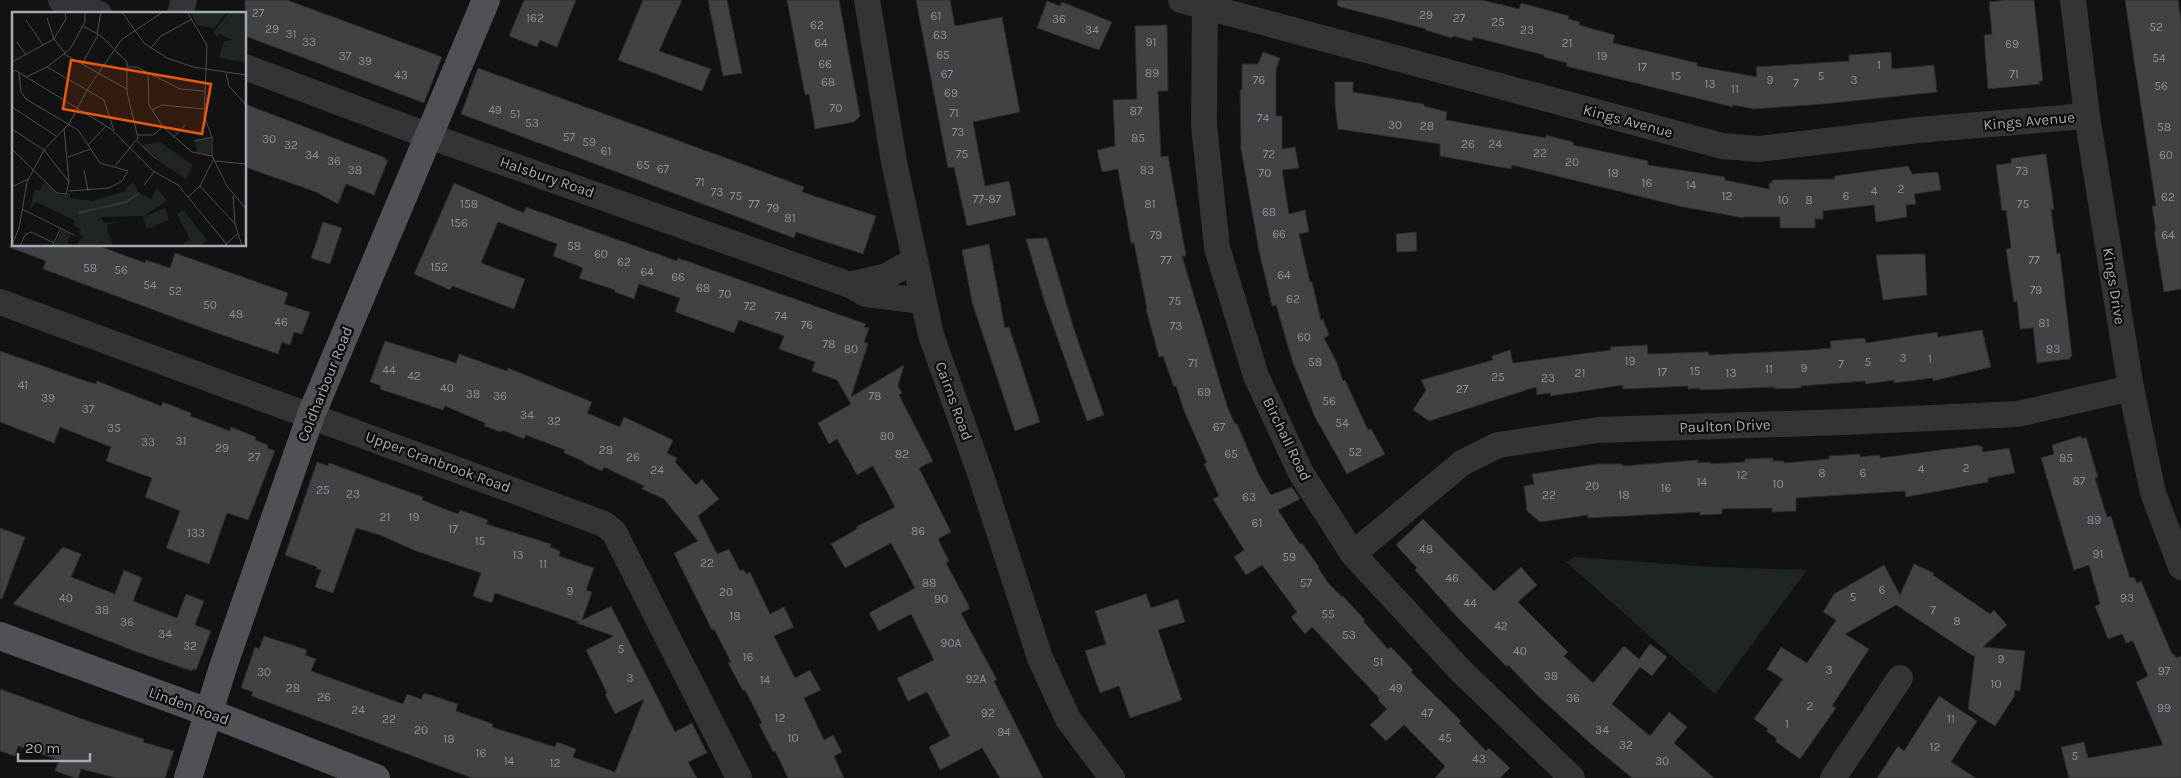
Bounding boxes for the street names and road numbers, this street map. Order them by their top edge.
street label: Kings Avenue [1581,100,1675,142]
street label: Kings Avenue [1982,108,2076,134]
street label: Halsbury Road [497,152,597,202]
street label: Kings Drive [2099,246,2129,326]
street label: Coldharbour Road [294,324,356,444]
street label: Cairns Road [931,359,977,443]
street label: Birchall Road [1259,394,1315,484]
street label: Paulton Drive [1679,415,1771,437]
street label: Upper Cranbrook Road [363,427,513,497]
street label: Linden Road [146,683,232,729]

